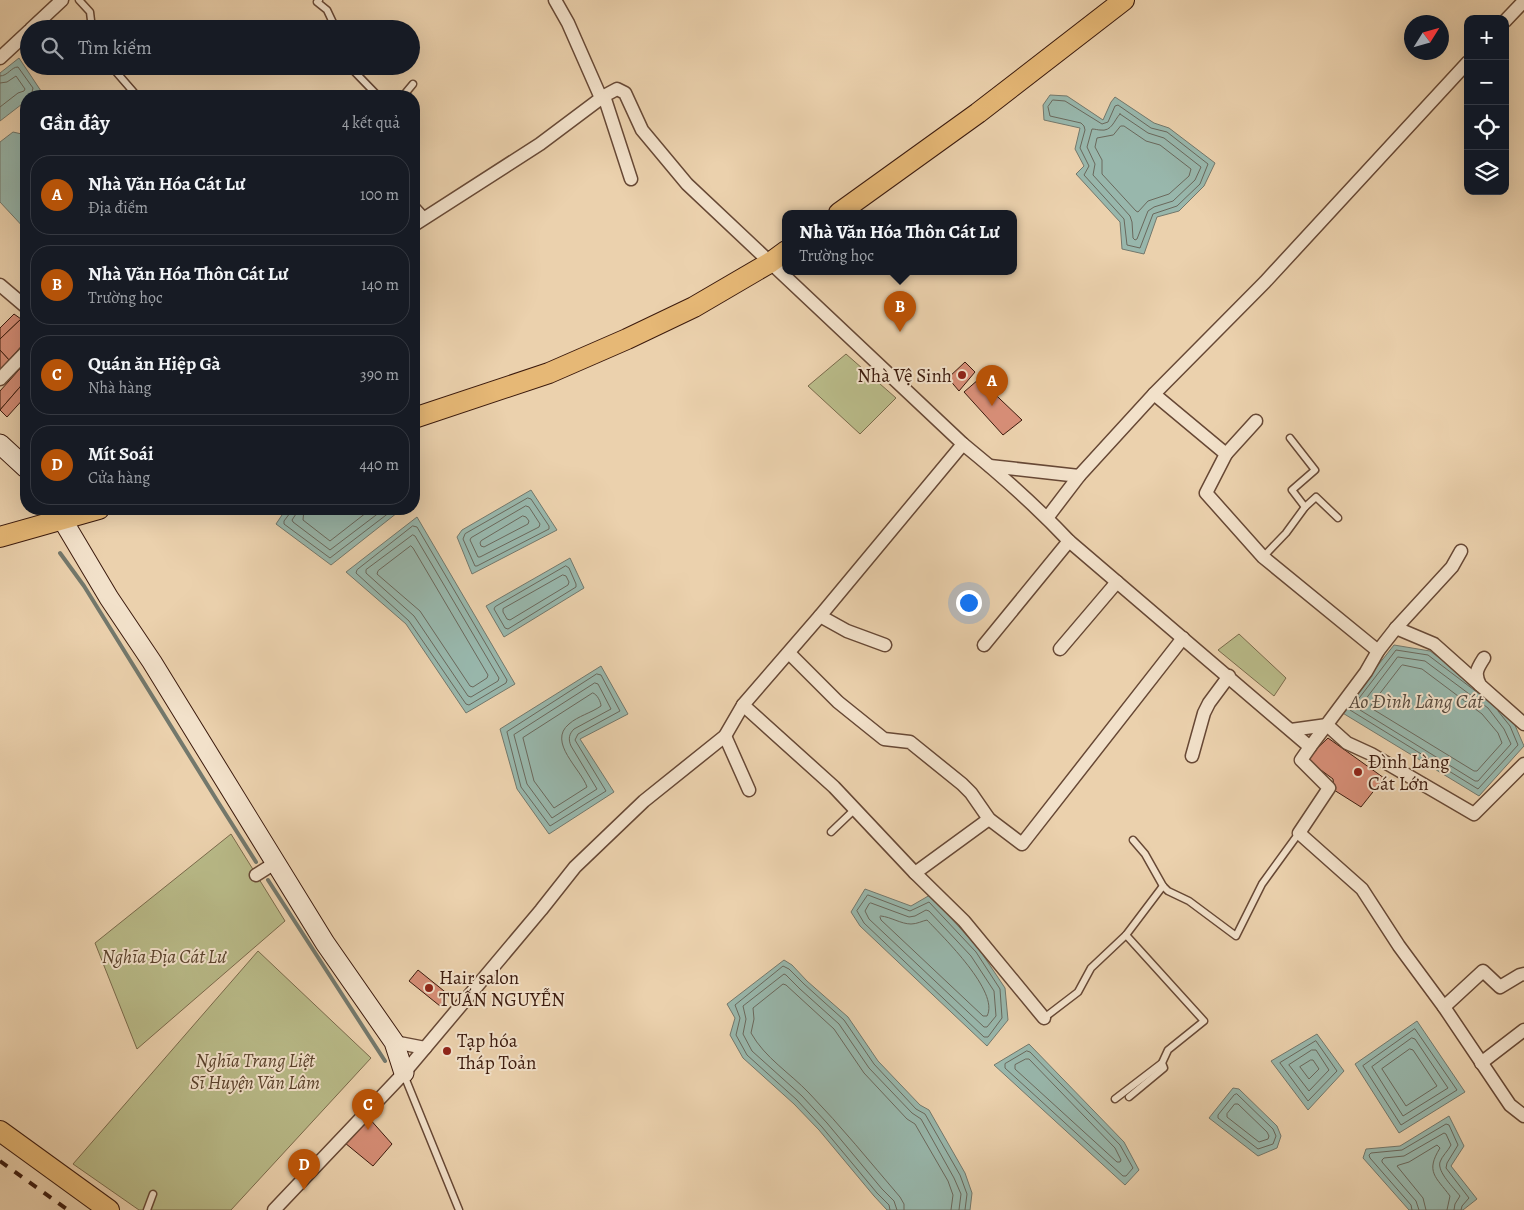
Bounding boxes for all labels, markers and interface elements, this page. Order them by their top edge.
north arrow [1404,15,1449,60]
map controls [1464,15,1509,195]
button: + [1464,15,1509,60]
search box [20,20,420,75]
icon: search [38,34,66,62]
text: Tìm kiếm [78,35,152,61]
button: − [1464,60,1509,105]
button: locate [1464,105,1509,150]
text: Gần đây [40,109,110,137]
text: 4 kết quả [342,112,400,134]
button: layers [1464,150,1509,195]
text: Nhà Văn Hóa Cát Lư [88,171,246,197]
text: A [52,184,62,206]
text: 100 m [360,184,399,206]
text: Địa điểm [88,197,148,219]
popup [782,210,1017,275]
text: Nhà Văn Hóa Thôn Cát Lư [799,219,1000,245]
text: Trường học [799,245,874,267]
text: Nhà Văn Hóa Thôn Cát Lư [88,261,289,287]
text: B [52,274,62,296]
text: 140 m [361,274,399,296]
text: Trường học [88,287,163,309]
pin: B [884,291,916,332]
text: Quán ăn Hiệp Gà [88,351,221,377]
place label: Nhà Vệ Sinh [857,363,952,389]
text: C [52,364,62,386]
text: 390 m [360,364,399,386]
pin: A [976,365,1008,406]
marker: Nhà Vệ Sinh [956,369,968,381]
text: Nhà hàng [88,377,151,399]
text: Mít Soái [88,441,153,467]
text: D [51,454,63,476]
text: 440 m [359,454,399,476]
text: Cửa hàng [88,467,150,489]
your location [956,590,982,616]
water label: Ao Đình Làng Cát [1348,688,1484,715]
place label: Đình Làng Cát Lớn [1368,749,1450,797]
marker: Đình Làng Cát Lớn [1352,766,1364,778]
park label: Nghĩa Địa Cát Lư [102,944,227,970]
place label: Hair salon TUẤN NGUYỄN [439,965,565,1013]
marker: Hair salon TUẤN NGUYỄN [423,982,435,994]
place label: Tạp hóa Tháp Toản [457,1028,536,1076]
marker: Tạp hóa Tháp Toản [441,1045,453,1057]
park label: Nghĩa Trang Liệt Sĩ Huyện Văn Lâm [190,1048,320,1096]
pin: C [352,1089,384,1130]
pin: D [288,1149,320,1190]

